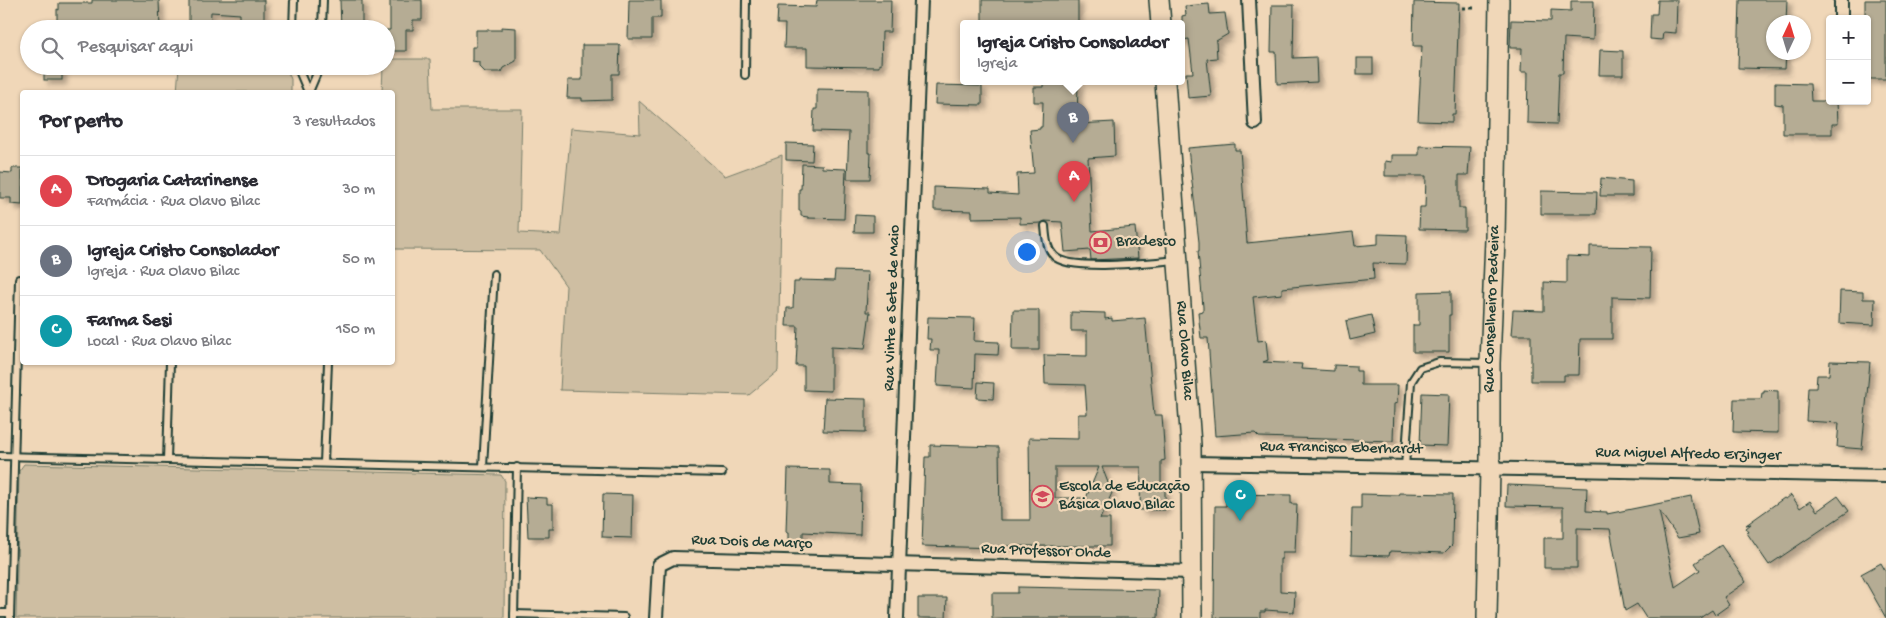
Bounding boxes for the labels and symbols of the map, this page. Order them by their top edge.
north arrow [1766,15,1811,60]
pin: B [1057,102,1089,143]
pin: A [1058,161,1090,202]
street label: Rua Vinte e Sete de Maio [881,224,905,392]
street label: Rua Conselheiro Pedreira [1480,224,1505,393]
bank icon: Bradesco [1088,230,1112,254]
place label: Bradesco [1115,233,1176,252]
your location [1014,239,1040,265]
street label: Rua Olavo Bilac [1171,300,1197,401]
street label: Rua Francisco Eberhardt [1260,438,1424,460]
street label: Rua Miguel Alfredo Erzinger [1595,444,1782,466]
place label: Escola de Educação Básica Olavo Bilac [1058,478,1190,515]
pin: C [1224,480,1256,521]
school or university icon: Escola de Educação Básica Olavo Bilac [1031,484,1055,508]
street label: Rua Dois de Março [691,531,813,555]
street label: Rua Professor Ohde [981,540,1112,564]

